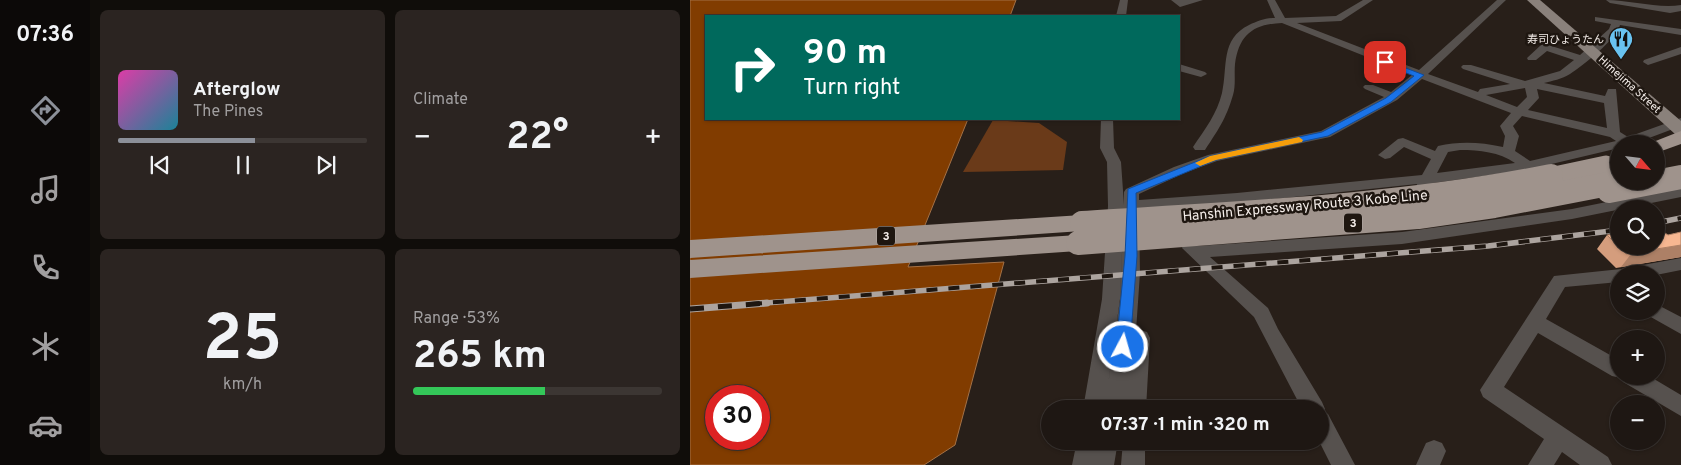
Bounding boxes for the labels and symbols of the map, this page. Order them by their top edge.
restaurant icon: 寿司ひょうたん [1608,26,1634,60]
place label: 寿司ひょうたん [1527,33,1604,47]
pin [1364,41,1406,83]
street label: Himejima Street [1595,53,1664,117]
north arrow [1610,135,1665,190]
street label: Hanshin Expressway Route 3 Kobe Line [1182,186,1428,224]
road number: 3 [1344,214,1362,232]
road number: 3 [877,227,895,246]
position arrow [1096,320,1148,372]
speed limit sign: 30 [705,385,770,450]

